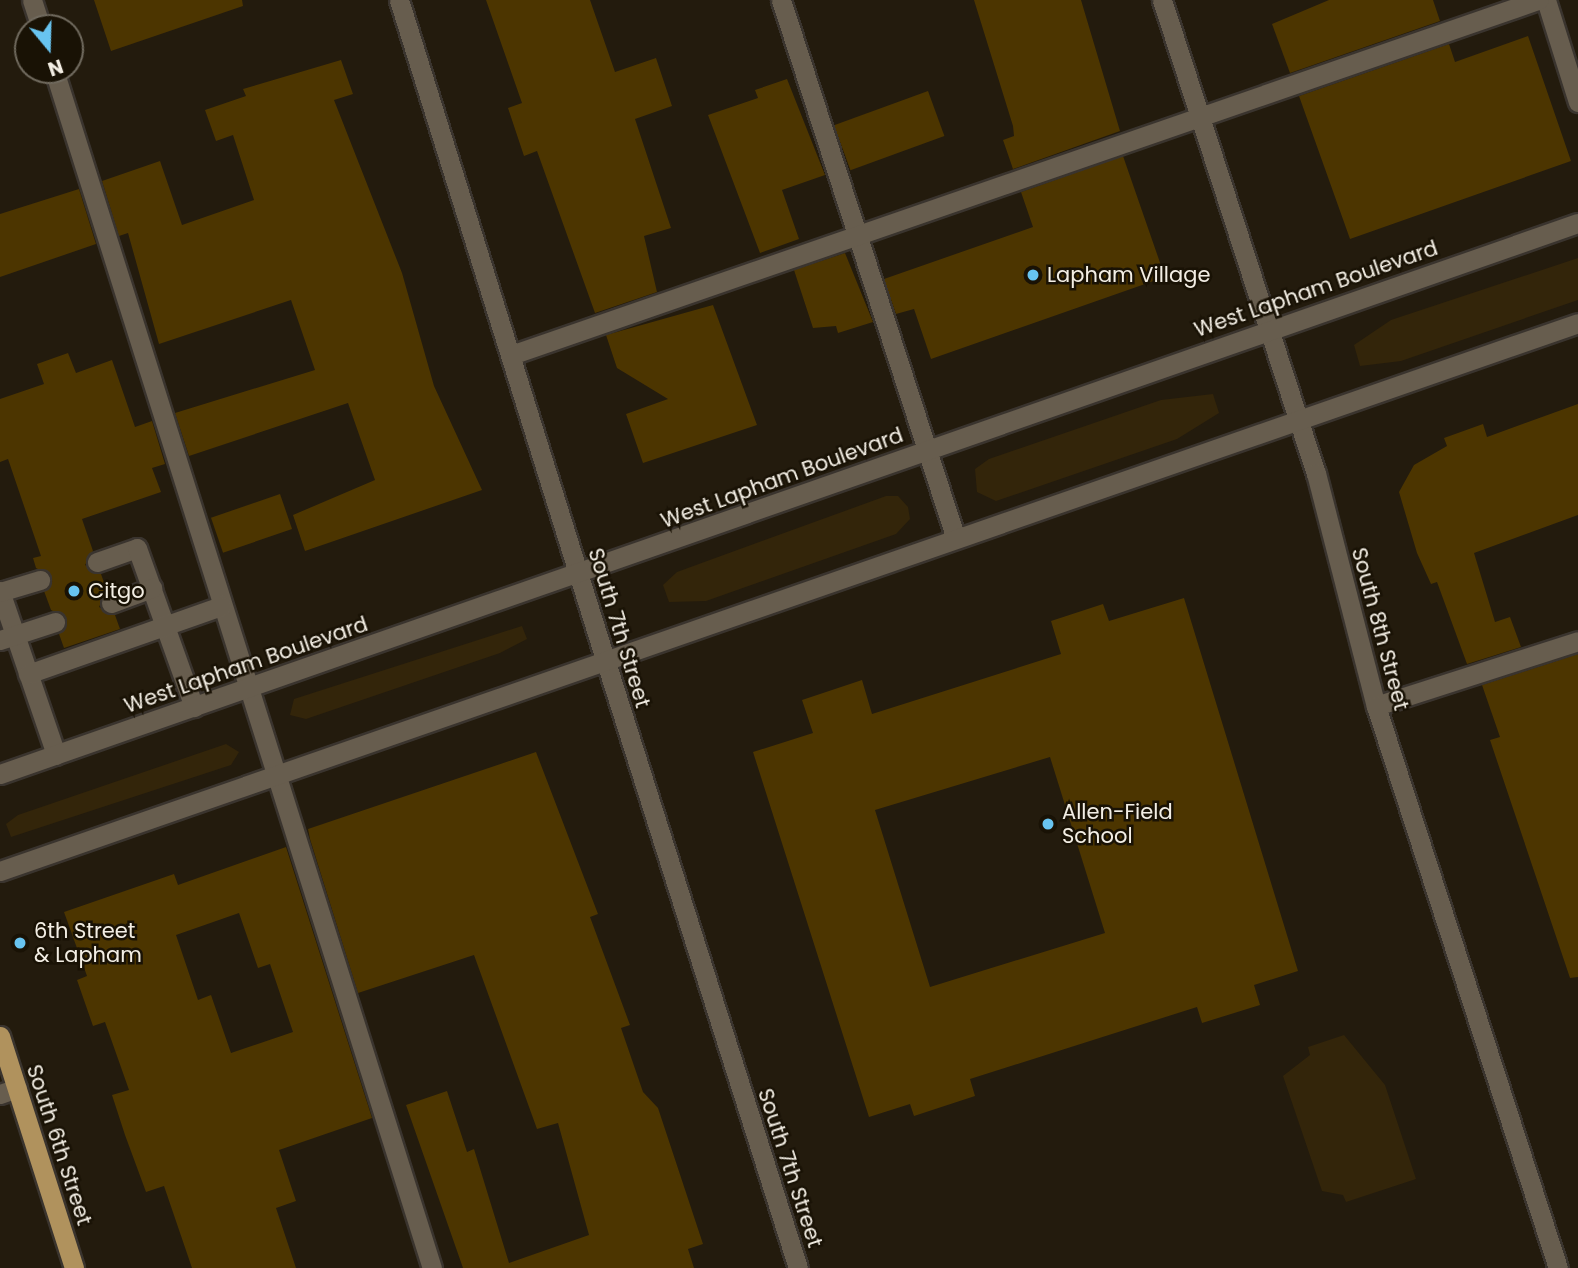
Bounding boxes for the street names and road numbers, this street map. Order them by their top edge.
street label: West Lapham Boulevard [1191,235,1441,343]
street label: West Lapham Boulevard [657,422,907,534]
street label: South 7th Street [583,545,655,711]
street label: South 8th Street [1346,545,1414,713]
street label: West Lapham Boulevard [121,611,371,719]
street label: South 6th Street [21,1061,97,1229]
street label: South 7th Street [752,1085,828,1251]

